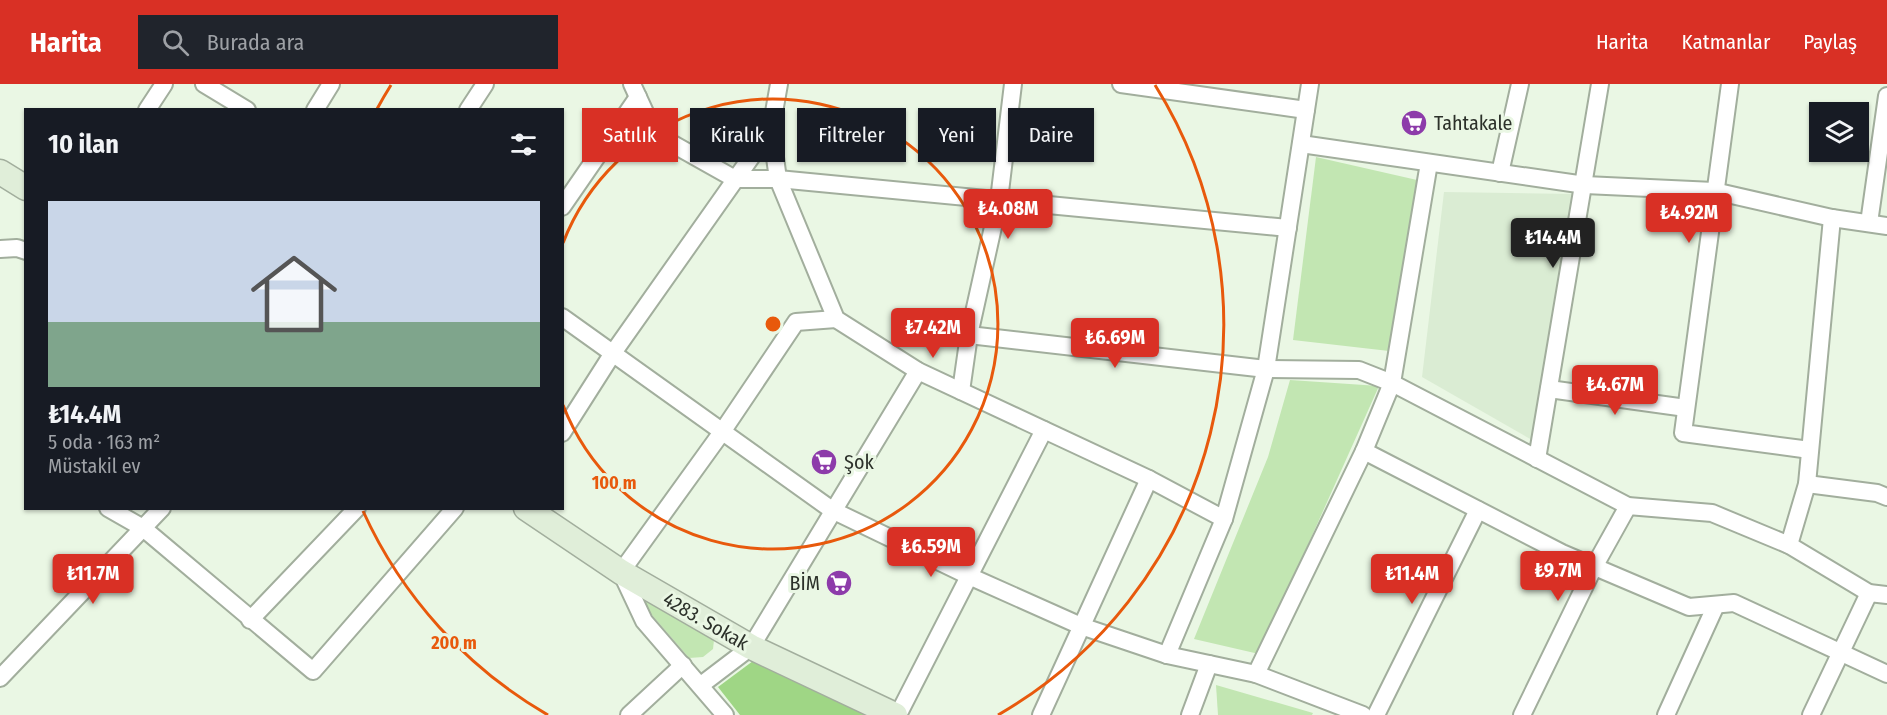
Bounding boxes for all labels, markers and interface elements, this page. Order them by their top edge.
search box [138,15,558,69]
text: Harita [30,26,102,59]
icon: search [159,26,192,59]
text: Burada ara [207,29,304,56]
text: Harita [1596,29,1649,55]
text: Katmanlar [1682,29,1770,55]
text: Paylaş [1803,29,1857,55]
map controls [1809,102,1869,162]
button: layers [1809,102,1869,162]
chip: Satılık [582,108,678,162]
chip: Kiralık [690,108,785,162]
chip: Filtreler [797,108,906,162]
chip: Yeni [918,108,996,162]
chip: Daire [1008,108,1094,162]
supermarket icon: Tahtakale [1399,108,1429,138]
place label: Tahtakale [1434,111,1512,135]
icon: filters [507,128,540,161]
text: 10 ilan [48,129,119,160]
pin: ₺4.08M [959,189,1057,240]
pin: ₺4.92M [1640,193,1738,244]
text: ₺4.08M [978,196,1038,220]
text: ₺4.92M [1660,200,1718,224]
pin: ₺14.4M [1504,218,1602,269]
text: ₺14.4M [1525,225,1581,249]
icon: home [240,240,348,348]
pin: ₺7.42M [884,308,982,359]
centre of rings [763,314,783,334]
text: ₺7.42M [905,315,961,339]
pin: ₺6.69M [1066,318,1164,369]
text: ₺6.69M [1085,325,1145,349]
pin: ₺4.67M [1566,365,1664,416]
text: ₺4.67M [1586,372,1644,396]
text: ₺14.4M [48,399,121,430]
text: 5 oda · 163 m² [48,430,160,454]
supermarket icon: Şok [809,447,839,477]
place label: Şok [844,450,874,475]
text: Müstakil ev [48,454,140,478]
text: 100 m [592,472,636,494]
pin: ₺6.59M [882,527,980,578]
text: ₺6.59M [901,534,961,558]
pin: ₺9.7M [1516,551,1600,602]
pin: ₺11.7M [44,554,142,605]
pin: ₺11.4M [1363,554,1461,605]
text: ₺9.7M [1534,558,1582,582]
text: ₺11.7M [67,561,119,585]
text: ₺11.4M [1385,561,1439,585]
supermarket icon: BİM [824,568,854,598]
place label: BİM [790,571,820,595]
street label: 4283. Sokak [659,587,754,655]
text: 200 m [430,632,477,654]

